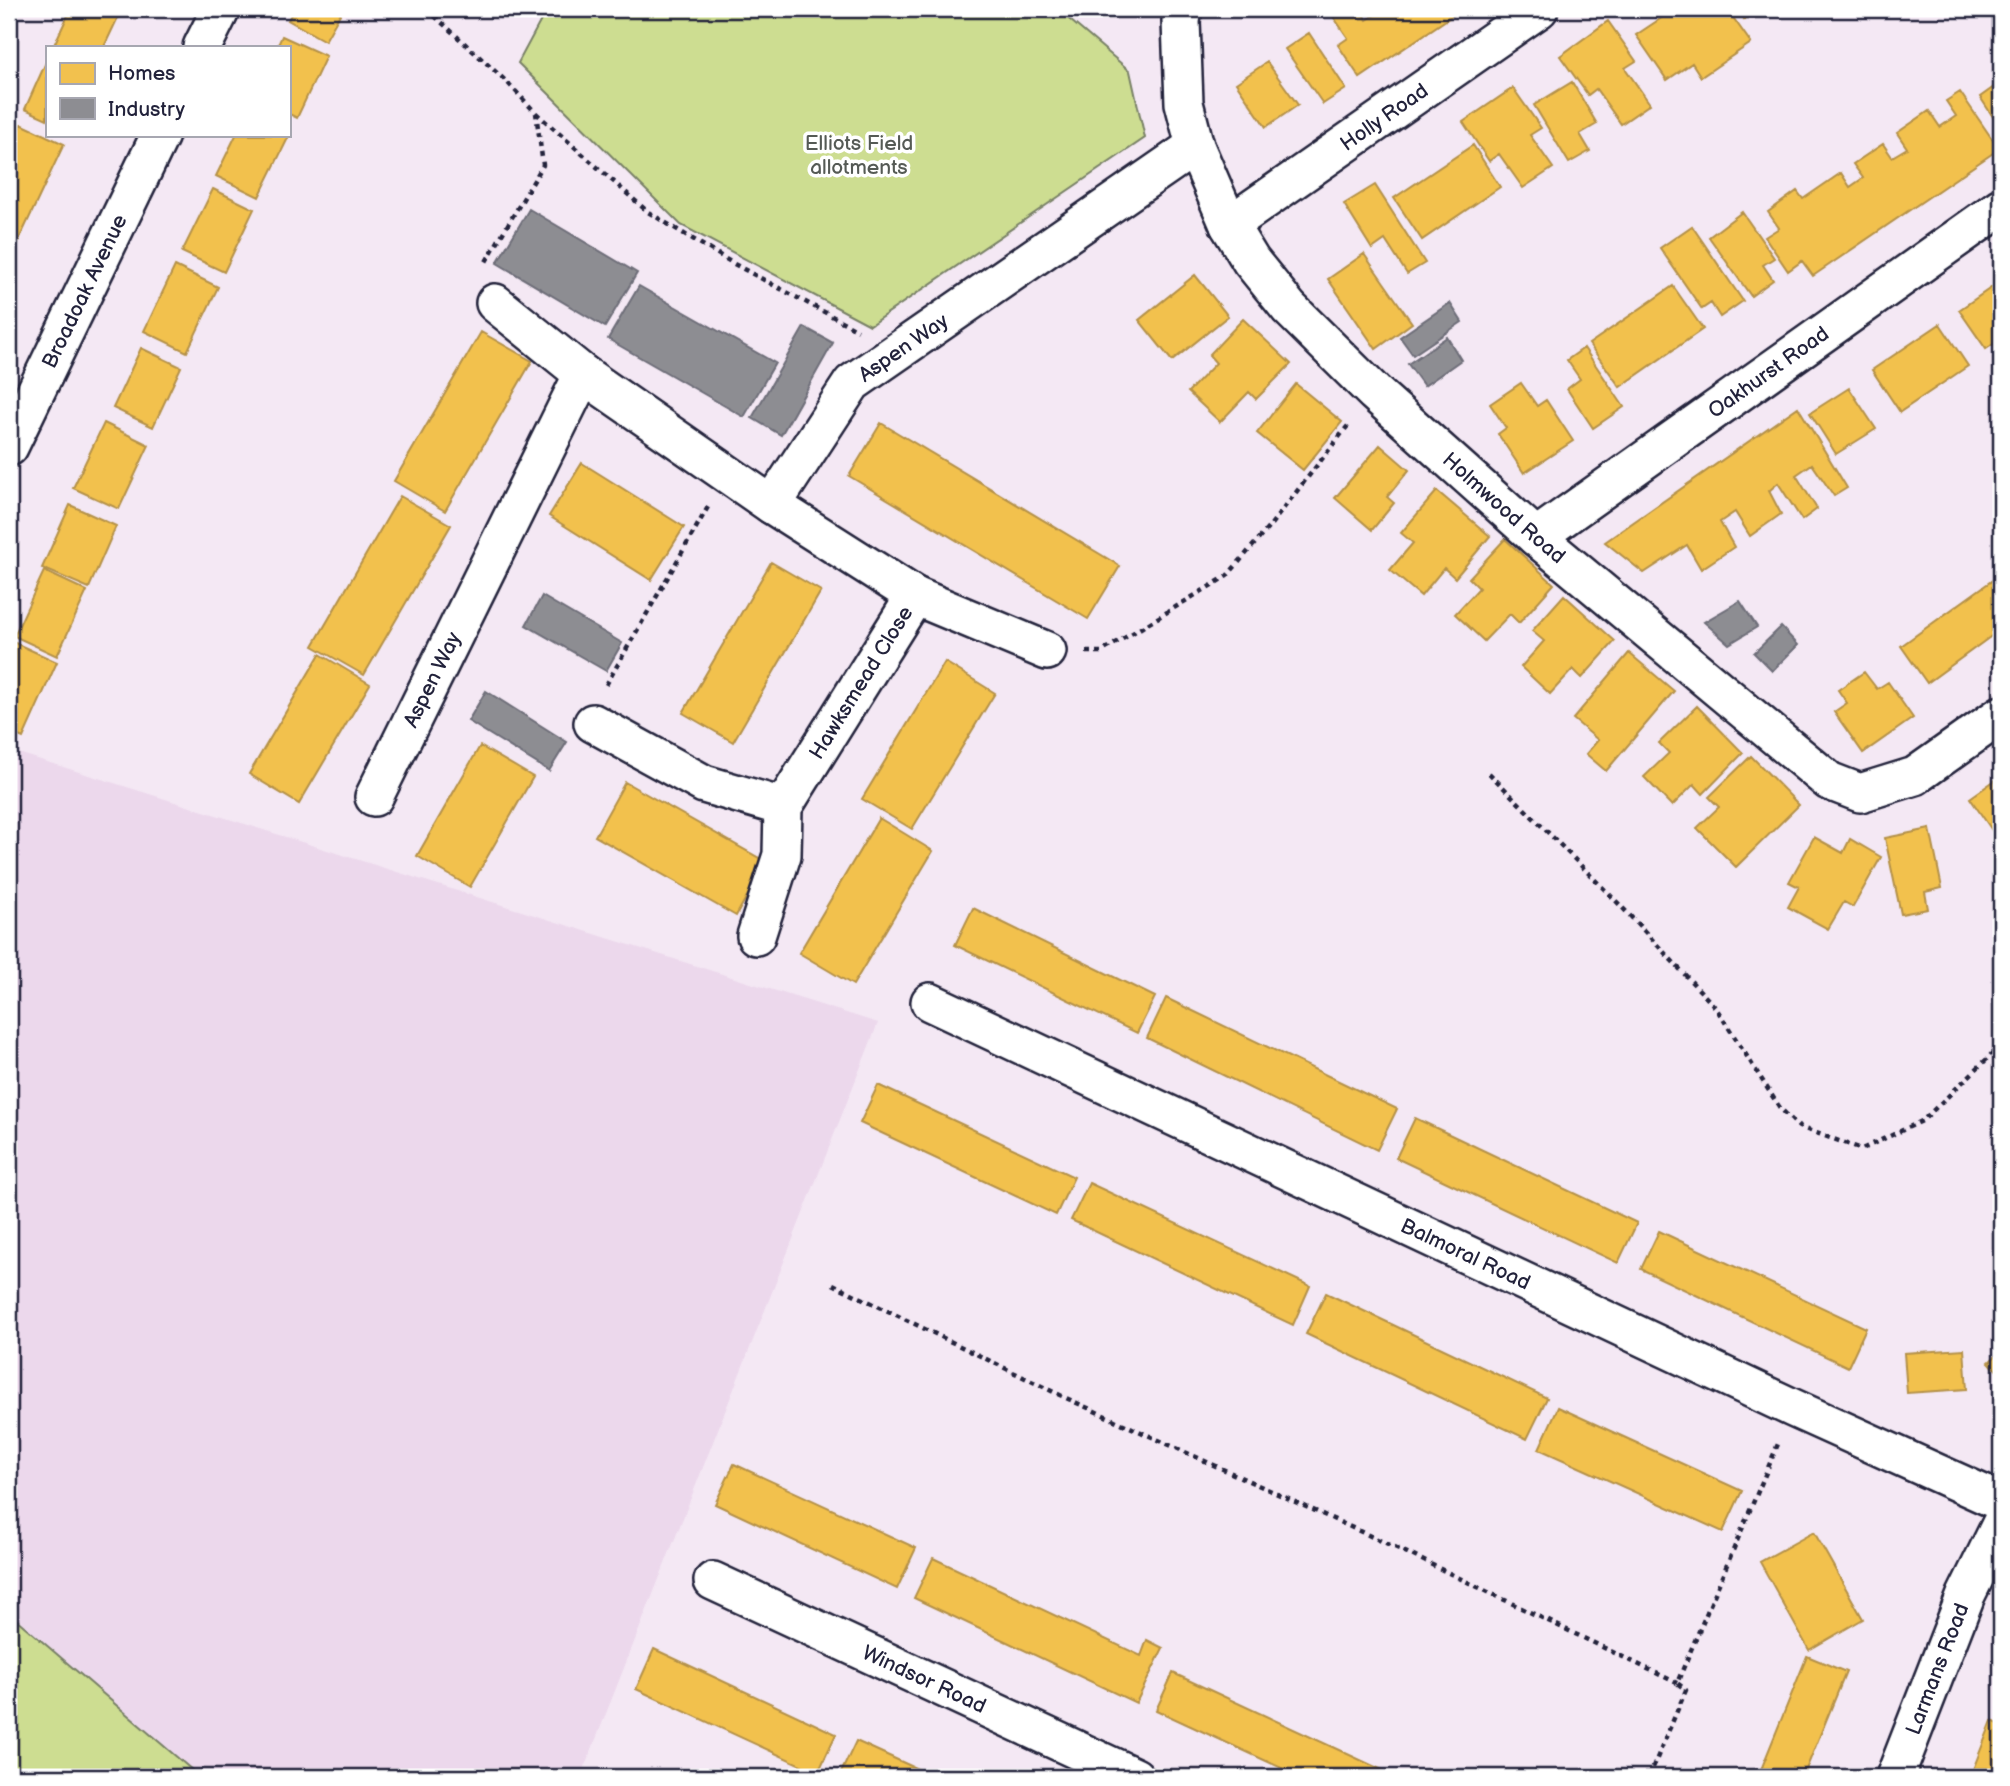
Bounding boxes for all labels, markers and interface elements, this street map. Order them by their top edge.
legend [46,46,290,136]
text: Homes [108,61,176,86]
street label: Holly Road [1335,78,1433,156]
text: Industry [108,97,186,122]
park label: Elliots Field allotments [805,131,913,180]
street label: Broadoak Avenue [37,210,132,372]
street label: Aspen Way [854,308,953,387]
street label: Oakhurst Road [1703,321,1834,423]
street label: Holmwood Road [1438,447,1571,569]
street label: Hawksmead Close [804,601,918,764]
street label: Aspen Way [398,627,466,731]
street label: Balmoral Road [1397,1213,1535,1295]
street label: Larmans Road [1900,1600,1974,1738]
street label: Windsor Road [859,1640,990,1719]

